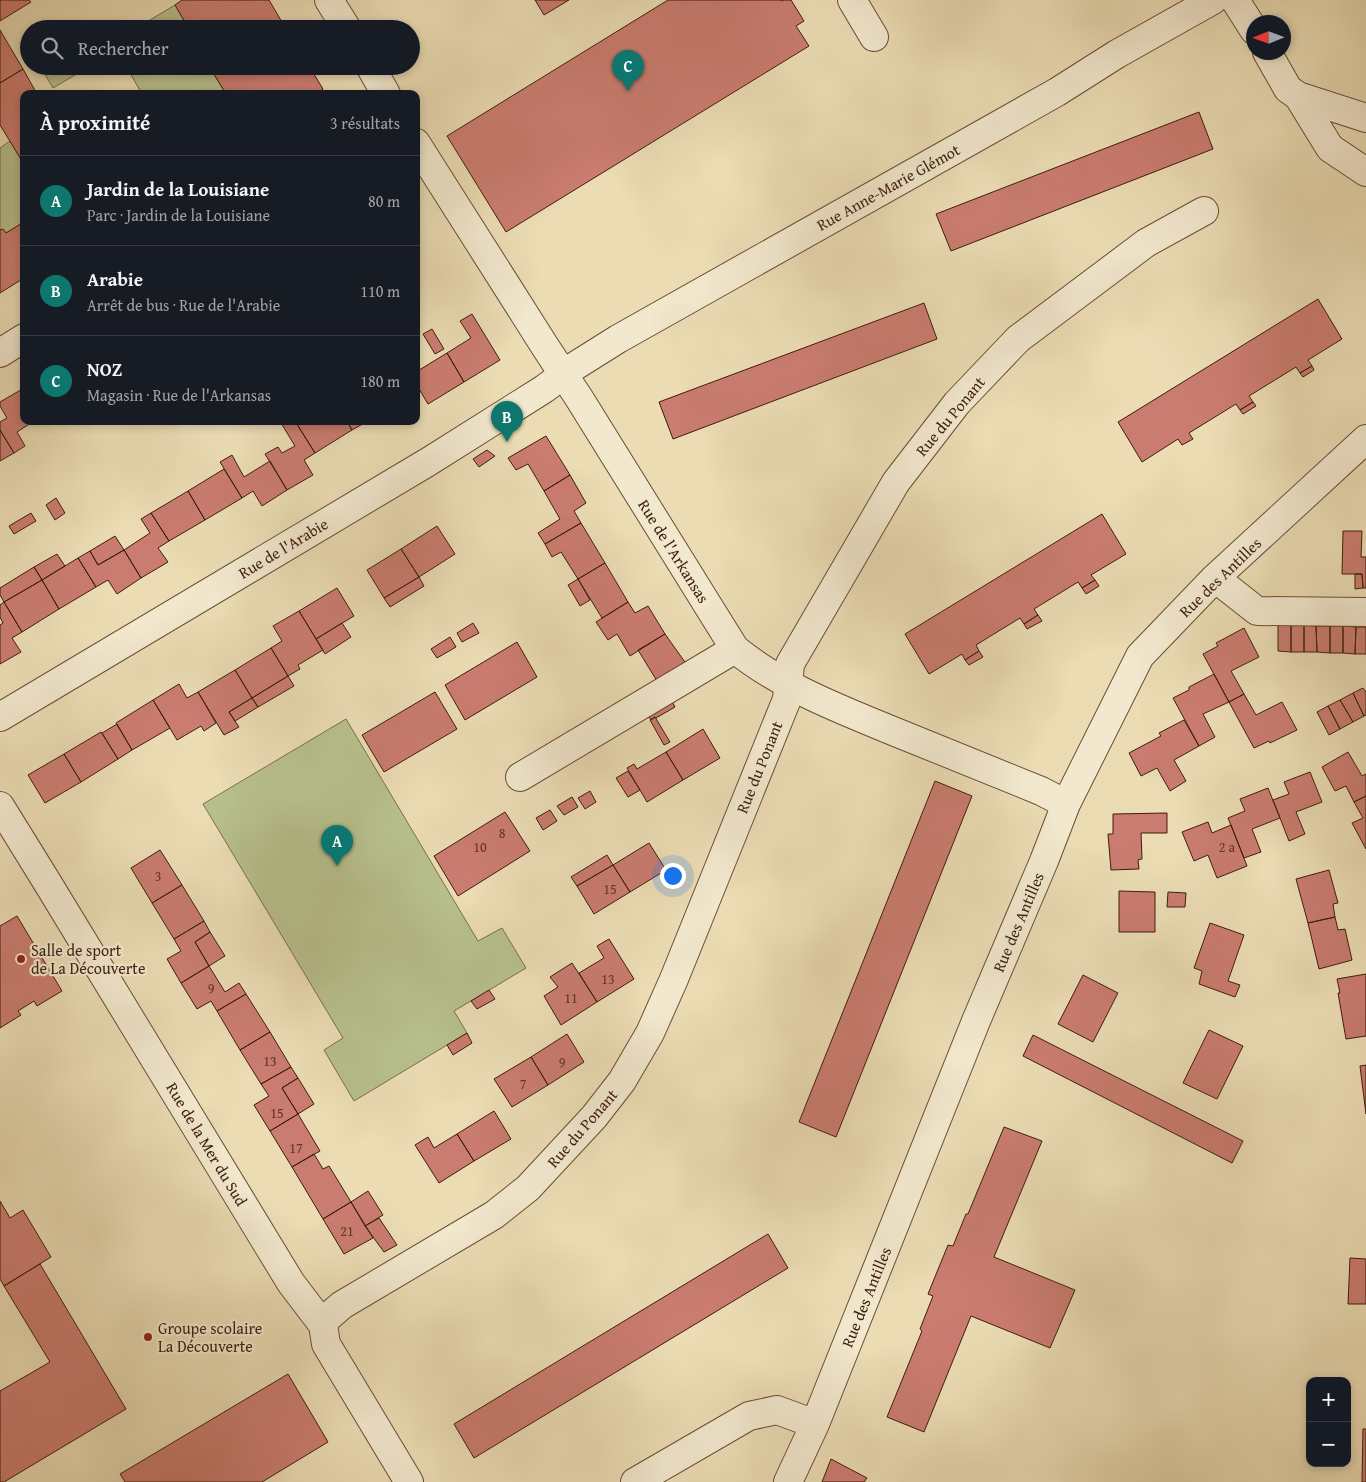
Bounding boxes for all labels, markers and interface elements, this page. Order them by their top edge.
north arrow [1246,15,1291,60]
search box [20,20,420,75]
icon: search [38,34,66,62]
text: Rechercher [78,34,169,62]
pin: C [612,50,644,91]
text: À proximité [40,107,150,138]
text: 3 résultats [330,111,400,135]
street label: Rue Anne-Marie Glémot [812,137,964,236]
text: Jardin de la Louisiane [87,175,269,203]
text: A [51,189,61,213]
text: 80 m [368,189,400,213]
text: Parc · Jardin de la Louisiane [87,203,270,227]
text: Arabie [87,265,143,293]
text: B [51,279,61,303]
text: 110 m [360,279,400,303]
text: Arrêt de bus · Rue de l'Arabie [87,293,280,317]
text: NOZ [87,355,122,383]
text: C [51,369,61,393]
text: 180 m [360,369,400,393]
street label: Rue du Ponant [909,371,991,461]
text: Magasin · Rue de l'Arkansas [87,383,271,407]
pin: B [491,401,523,442]
street label: Rue de l'Arkansas [632,494,716,608]
street label: Rue de l'Arabie [234,512,332,584]
street label: Rue des Antilles [1173,531,1267,623]
street label: Rue du Ponant [730,717,789,817]
house number: 8 [499,823,506,843]
pin: A [321,825,353,866]
house number: 10 [473,837,487,857]
house number: 2 a [1219,837,1236,857]
your location [660,863,686,889]
house number: 3 [155,866,161,886]
street label: Rue des Antilles [986,868,1050,976]
house number: 15 [603,879,617,899]
place label: Salle de sport de La Découverte [31,938,145,980]
marker: Salle de sport de La Découverte [15,953,27,965]
house number: 13 [601,969,615,989]
house number: 9 [208,978,215,998]
house number: 11 [564,988,578,1008]
house number: 13 [263,1051,277,1071]
house number: 9 [559,1052,566,1072]
house number: 7 [520,1074,527,1094]
street label: Rue de la Mer du Sud [161,1078,254,1211]
street label: Rue du Ponant [541,1083,623,1173]
house number: 15 [270,1103,284,1123]
house number: 17 [289,1138,303,1158]
house number: 21 [340,1221,354,1241]
street label: Rue des Antilles [835,1243,897,1351]
place label: Groupe scolaire La Découverte [158,1316,262,1358]
marker: Groupe scolaire La Découverte [142,1331,154,1343]
map controls [1306,1377,1351,1467]
button: + [1306,1377,1351,1422]
button: − [1306,1422,1351,1467]

